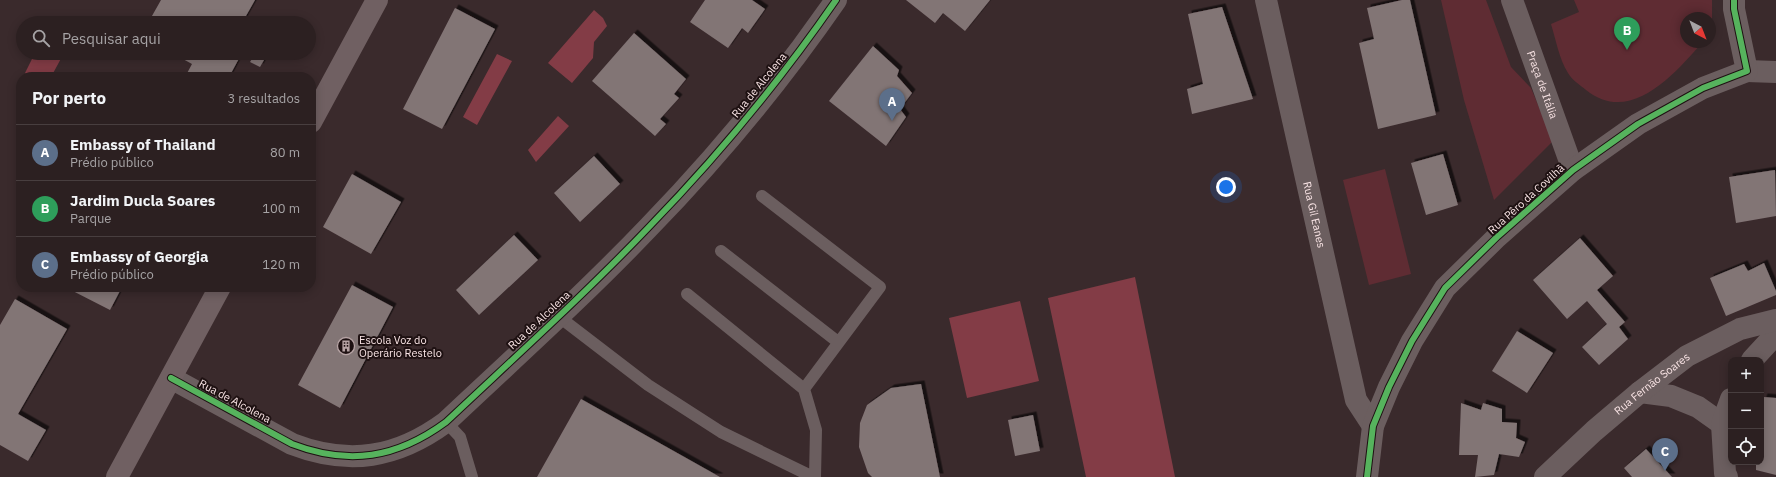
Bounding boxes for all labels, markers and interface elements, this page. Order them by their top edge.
north arrow [1680,12,1716,48]
search box [16,16,316,60]
pin: B [1614,17,1640,50]
icon: search [30,27,52,49]
text: Pesquisar aqui [62,29,161,48]
street label: Praça de Itália [1524,49,1561,121]
street label: Rua de Alcolena [729,50,790,120]
text: Por perto [32,87,106,109]
pin: A [879,88,905,121]
text: 3 resultados [227,90,300,107]
text: Embassy of Thailand [70,135,216,154]
text: A [41,144,49,161]
text: 80 m [270,144,300,161]
text: Prédio público [70,154,154,171]
street label: Rua Pêro da Covilhã [1485,161,1567,237]
your location [1216,177,1236,197]
street label: Rua Gil Eanes [1300,180,1329,249]
text: Jardim Ducla Soares [70,191,215,210]
text: B [41,200,49,217]
text: 100 m [262,200,300,217]
text: Parque [70,210,111,227]
text: Embassy of Georgia [70,247,209,266]
text: C [41,256,49,273]
text: 120 m [262,256,300,273]
text: Prédio público [70,266,154,283]
street label: Rua de Alcolena [505,288,573,352]
place label: Escola Voz do Operário Restelo [359,333,442,360]
building icon: Escola Voz do Operário Restelo [336,336,356,356]
street label: Rua Fernão Soares [1611,350,1692,418]
map controls [1728,357,1764,465]
button: + [1728,357,1764,393]
street label: Rua de Alcolena [197,376,274,426]
button: − [1728,393,1764,429]
button: locate [1728,429,1764,465]
pin: C [1652,438,1678,471]

